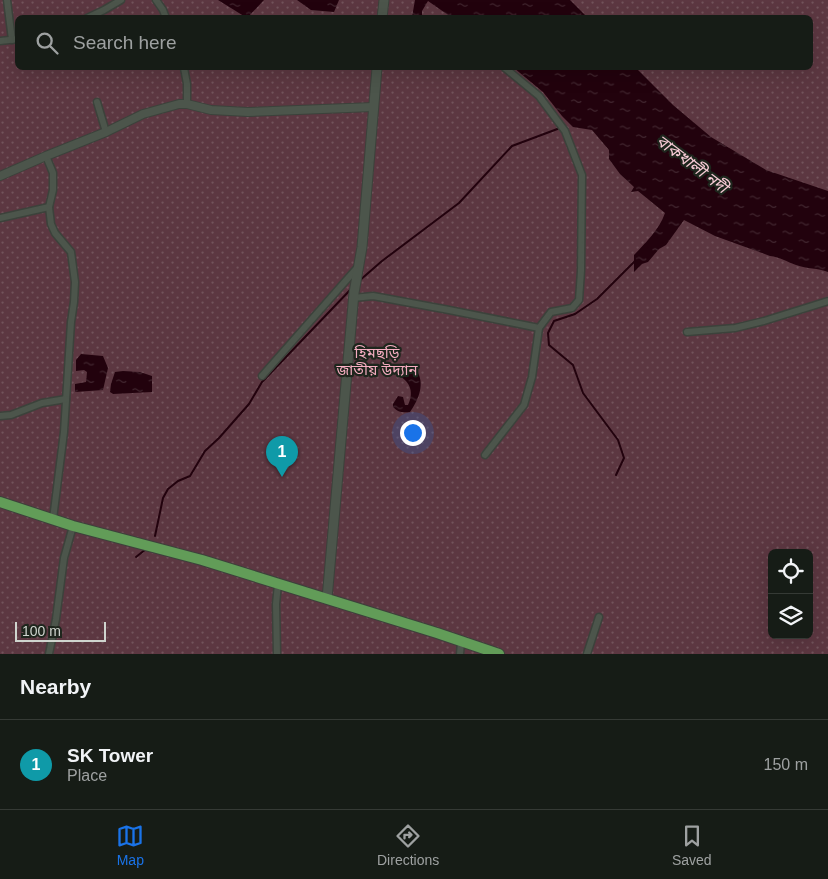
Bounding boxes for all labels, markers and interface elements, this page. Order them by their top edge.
search box [15,15,813,70]
icon: search [33,29,61,57]
text: Search here [73,32,177,53]
water label: বাকখালী নদী [653,131,734,198]
park label: হিমছড়ি জাতীয় উদ্যান [335,344,419,378]
your location [400,420,426,446]
pin: 1 [266,436,298,477]
map controls [768,549,813,639]
button: locate [768,549,813,594]
button: layers [768,594,813,639]
scale bar [15,619,106,642]
text: 100 m [22,623,61,639]
text: Nearby [20,675,91,698]
text: SK Tower [67,745,153,766]
text: 1 [32,756,40,773]
text: 150 m [764,756,808,773]
text: Place [67,767,107,784]
tab: Map [116,822,144,868]
tab: Directions [377,822,439,868]
tab: Saved [672,822,712,868]

